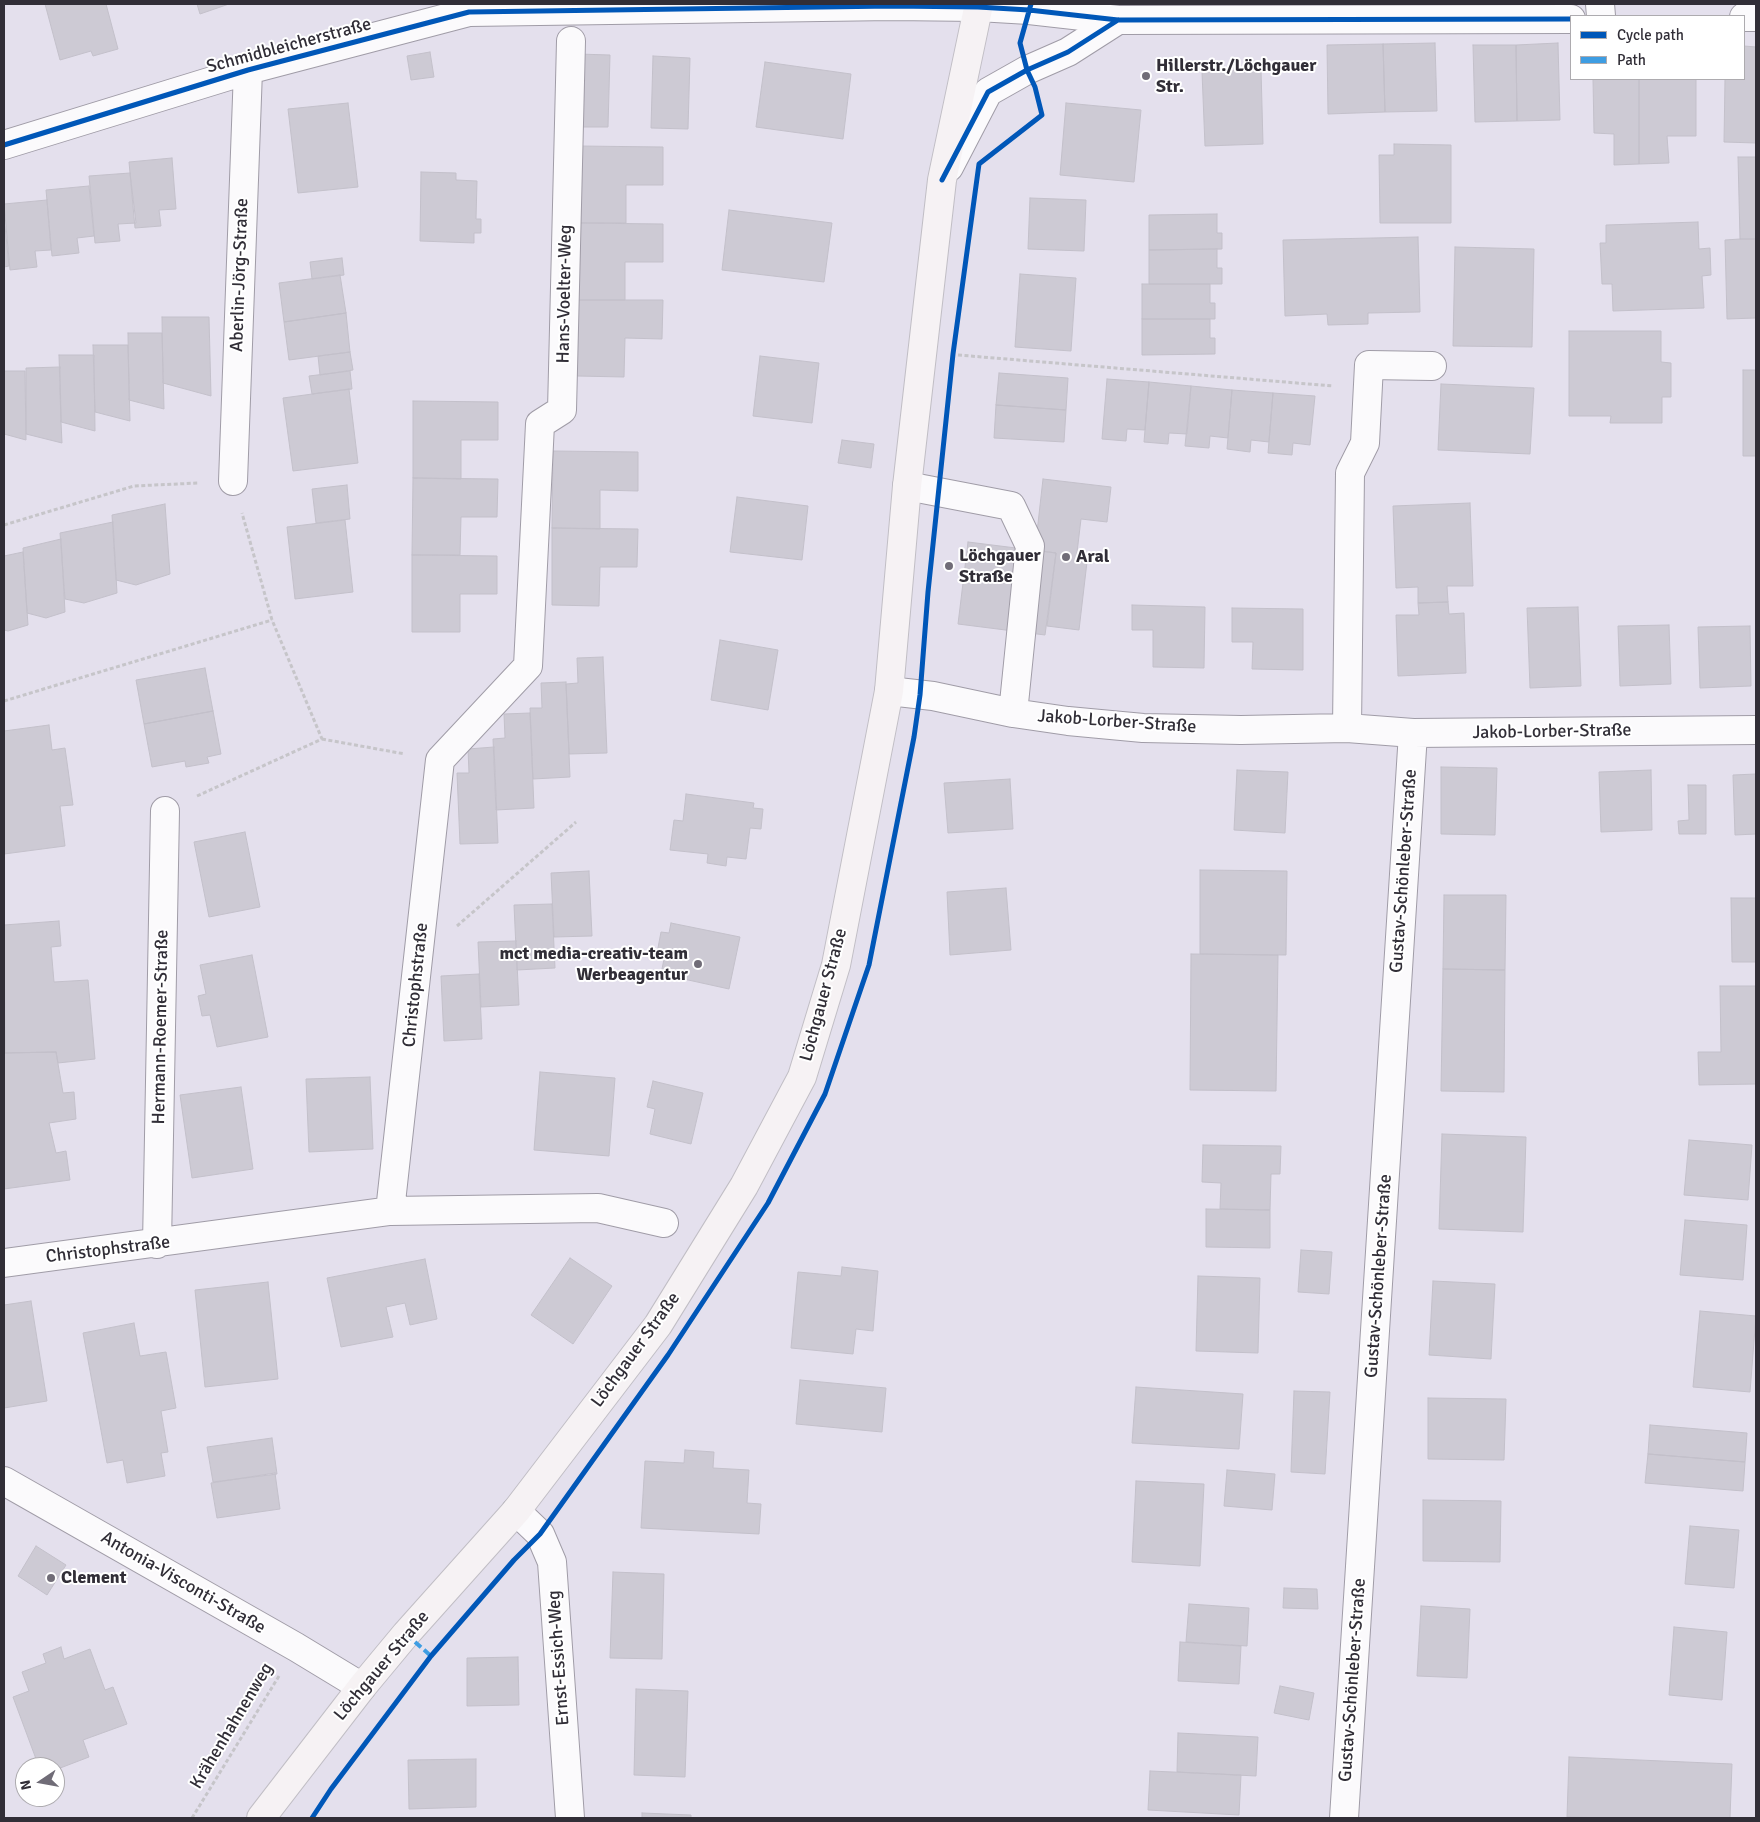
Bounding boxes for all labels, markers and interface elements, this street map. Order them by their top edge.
street label: Schmidbleicherstraße [204,14,374,78]
legend [1570,15,1745,80]
text: Cycle path [1617,26,1684,44]
text: Path [1617,51,1646,69]
place label: Hillerstr./Löchgauer Str. [1156,55,1316,98]
marker: Hillerstr./Löchgauer Str. [1140,70,1152,82]
street label: Aberlin-Jörg-Straße [227,198,253,352]
street label: Hans-Voelter-Weg [553,225,577,363]
place label: Löchgauer Straße [959,545,1041,588]
place label: Aral [1076,546,1109,568]
marker: Aral [1060,551,1072,563]
marker: Löchgauer Straße [943,560,955,572]
street label: Jakob-Lorber-Straße [1037,706,1197,738]
street label: Jakob-Lorber-Straße [1472,720,1632,744]
street label: Gustav-Schönleber-Straße [1386,768,1422,974]
street label: Christophstraße [399,922,433,1048]
street label: Löchgauer Straße [796,926,852,1064]
street label: Hermann-Roemer-Straße [149,930,173,1124]
place label: mct media-creativ-team Werbeagentur [499,943,688,986]
marker: mct media-creativ-team Werbeagentur [692,958,704,970]
street label: Gustav-Schönleber-Straße [1361,1173,1397,1379]
street label: Christophstraße [45,1232,171,1268]
street label: Löchgauer Straße [587,1288,685,1412]
street label: Antonia-Visconti-Straße [97,1527,269,1639]
place label: Clement [61,1567,126,1589]
marker: Clement [45,1572,57,1584]
street label: Gustav-Schönleber-Straße [1335,1577,1371,1783]
street label: Ernst-Essich-Weg [543,1590,575,1726]
street label: Löchgauer Straße [330,1607,434,1725]
street label: Krähenhahnenweg [186,1659,278,1793]
north arrow [15,1757,65,1807]
text: N [16,1778,35,1792]

